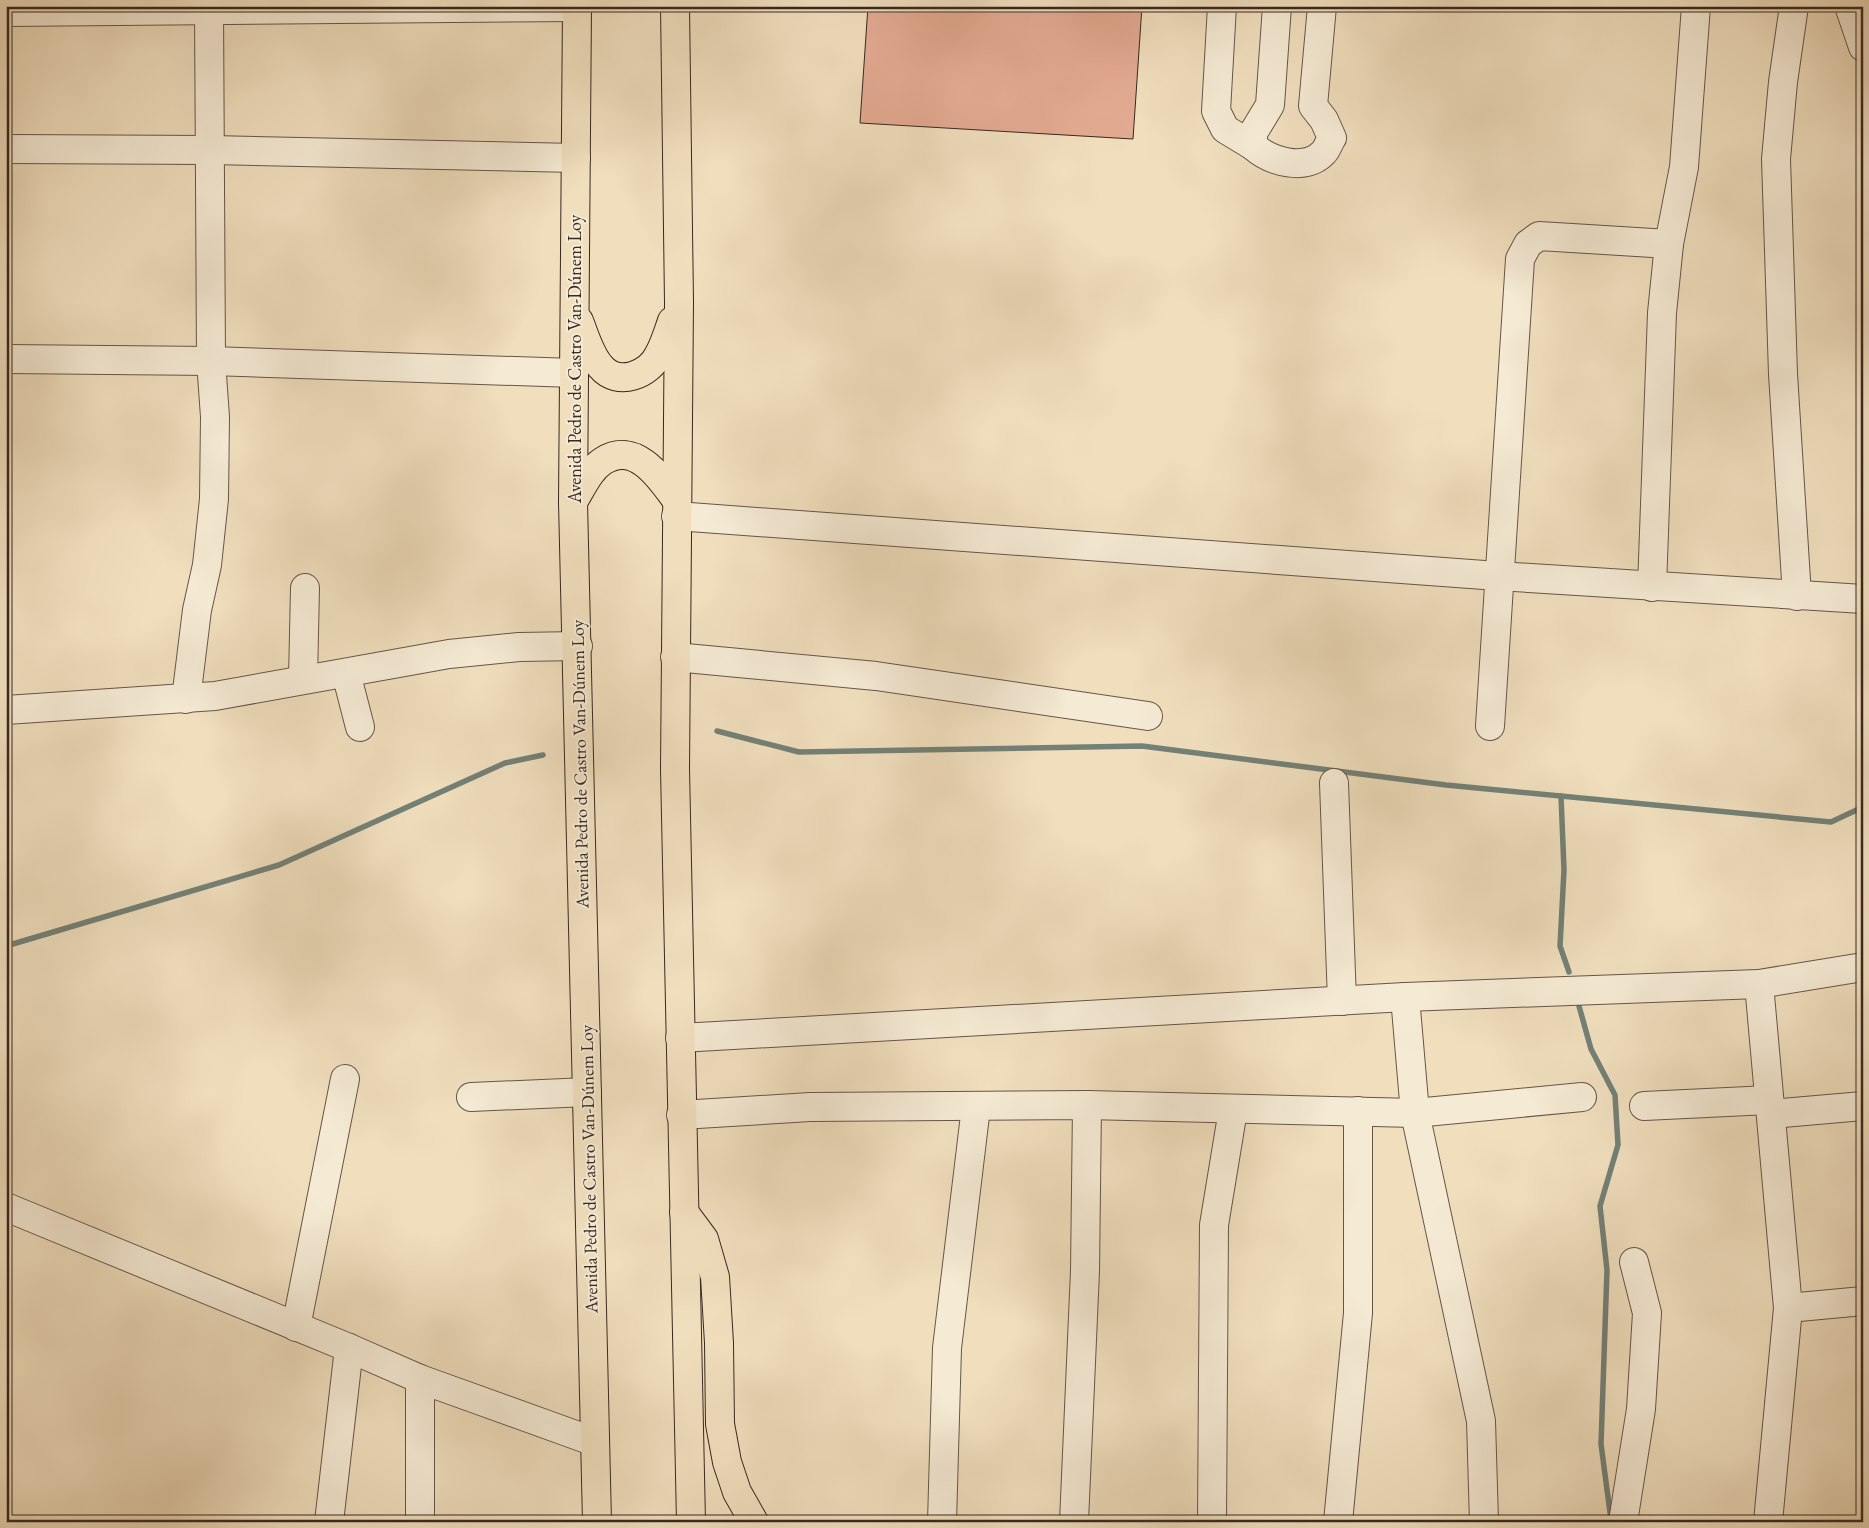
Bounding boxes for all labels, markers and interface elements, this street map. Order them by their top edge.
street label: Avenida Pedro de Castro Van-Dúnem Loy [563,215,586,504]
street label: Avenida Pedro de Castro Van-Dúnem Loy [565,619,594,909]
street label: Avenida Pedro de Castro Van-Dúnem Loy [574,1024,603,1314]

